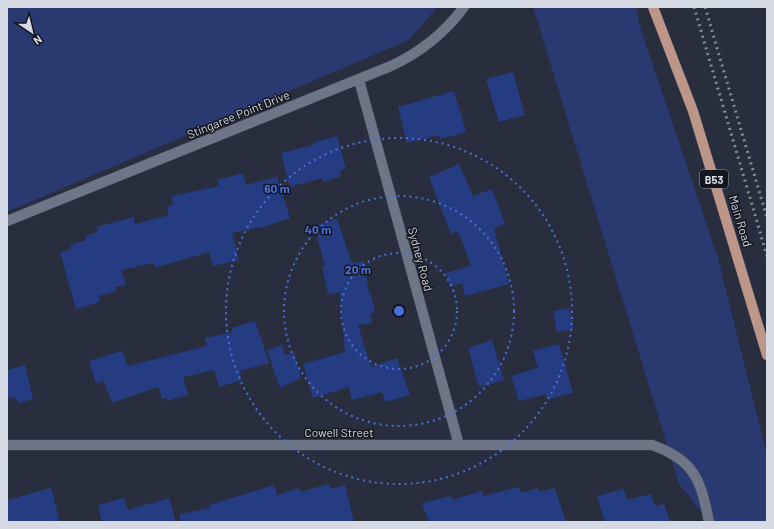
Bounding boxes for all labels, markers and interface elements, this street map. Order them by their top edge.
north arrow [12,12,52,52]
text: N [31,33,45,48]
street label: Stingaree Point Drive [185,87,291,141]
road number: B53 [700,170,728,188]
text: 60 m [264,181,290,195]
street label: Main Road [727,194,755,248]
text: 40 m [305,222,331,236]
street label: Sydney Road [406,225,436,293]
text: 20 m [345,262,371,276]
centre of rings [392,304,406,318]
street label: Cowell Street [304,425,374,439]

